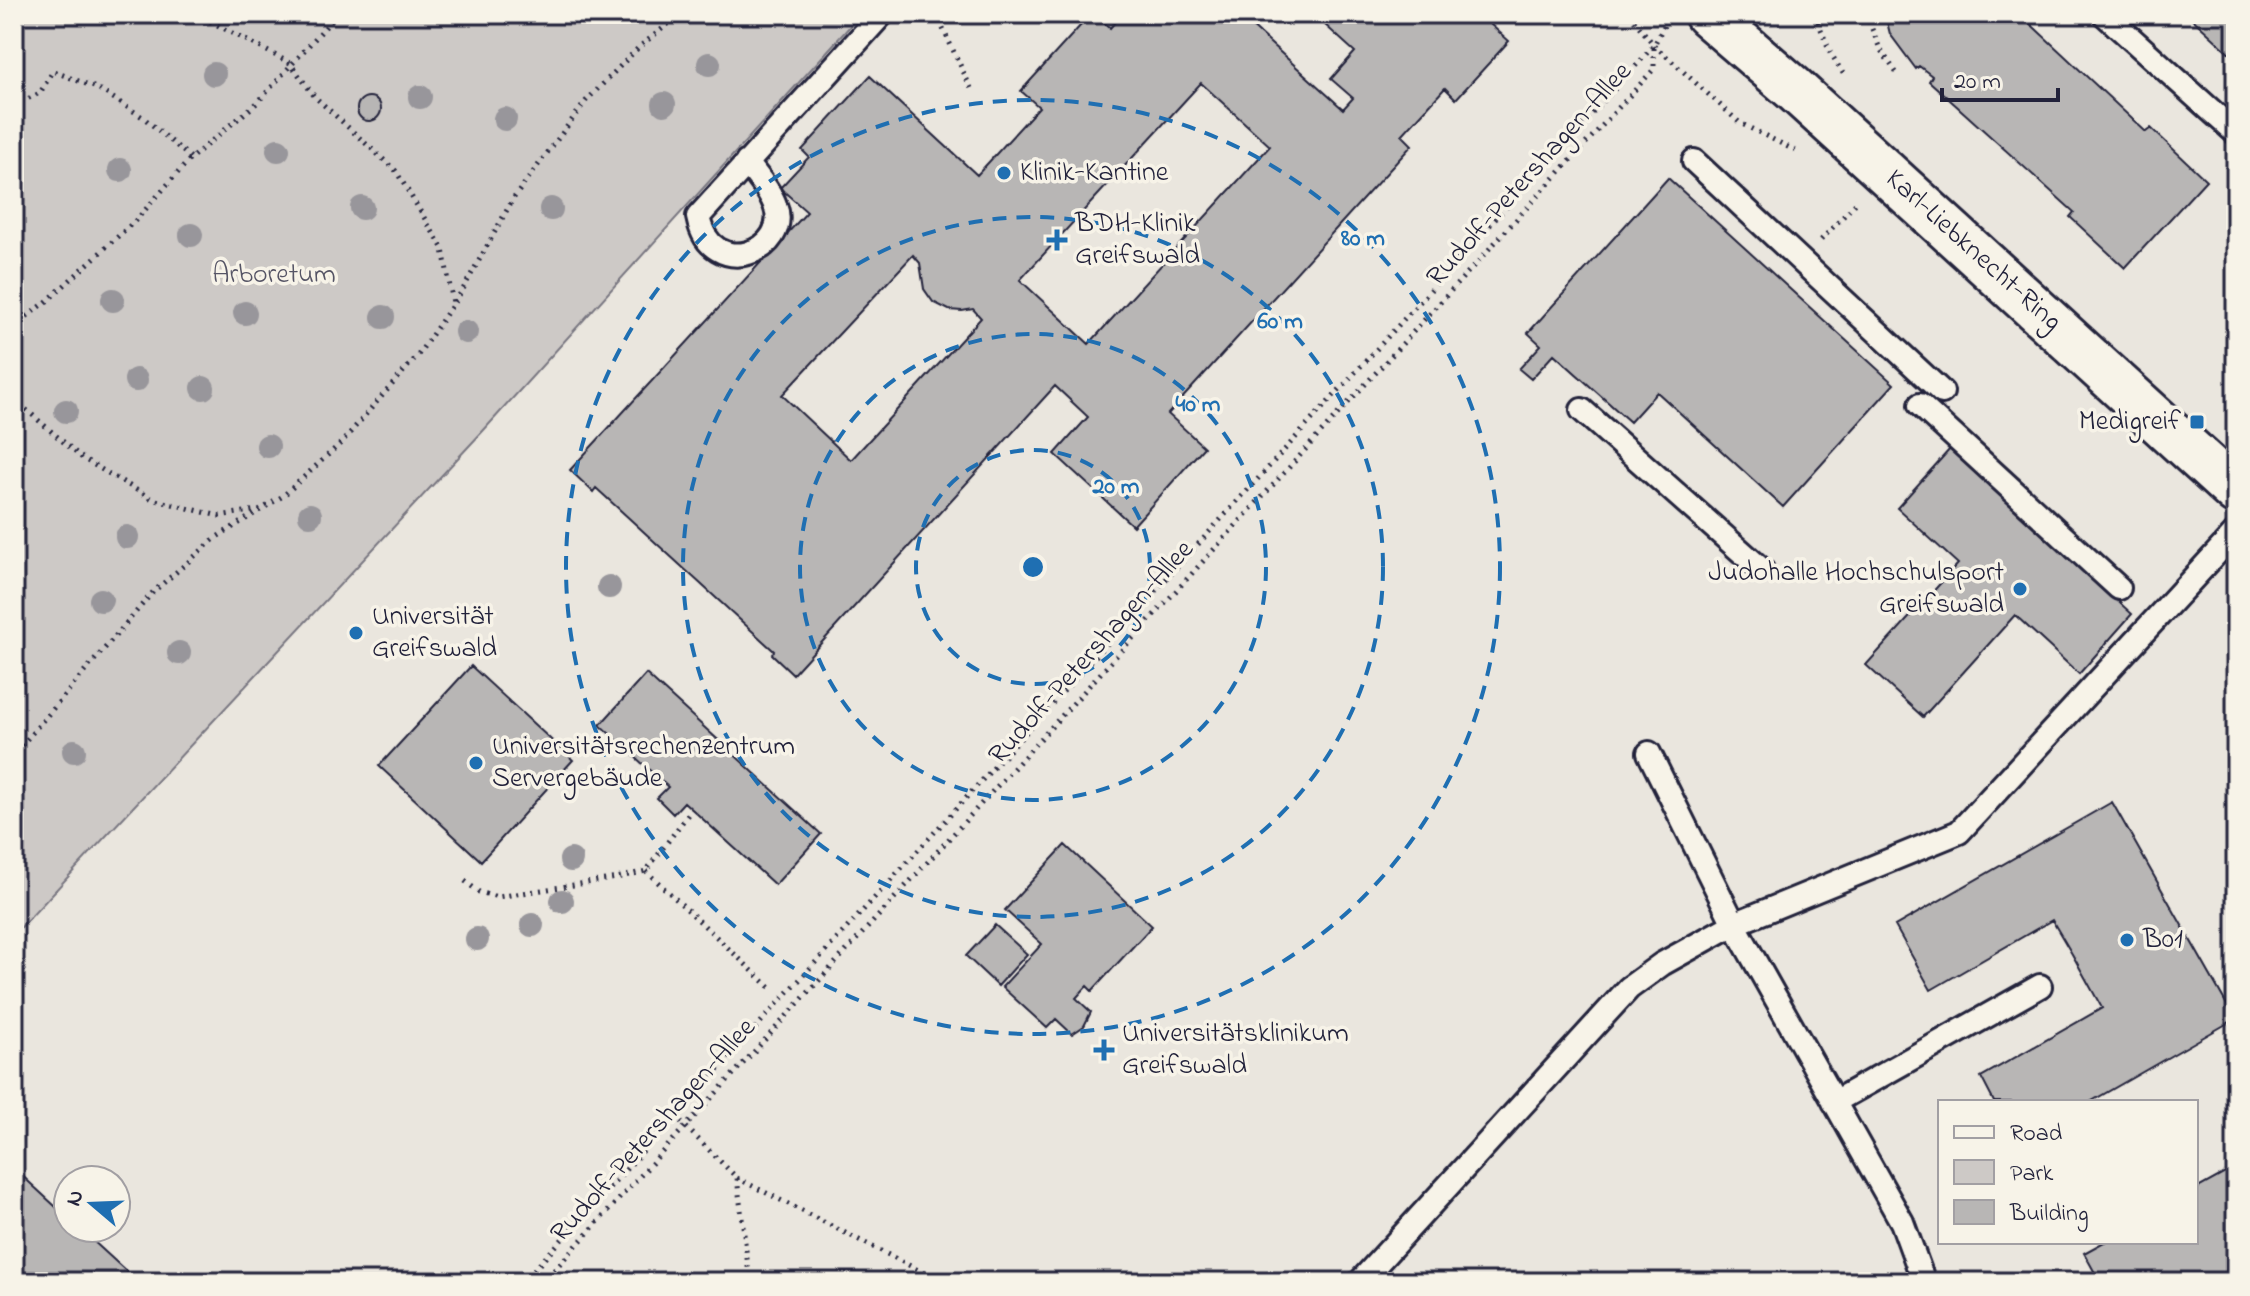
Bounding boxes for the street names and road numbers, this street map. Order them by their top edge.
street label: Rudolf-Petershagen-Allee [1418,53,1643,297]
street label: Karl-Liebknecht-Ring [1875,160,2071,342]
street label: Rudolf-Petershagen-Allee [980,531,1205,775]
street label: Rudolf-Petershagen-Allee [542,1009,767,1253]

